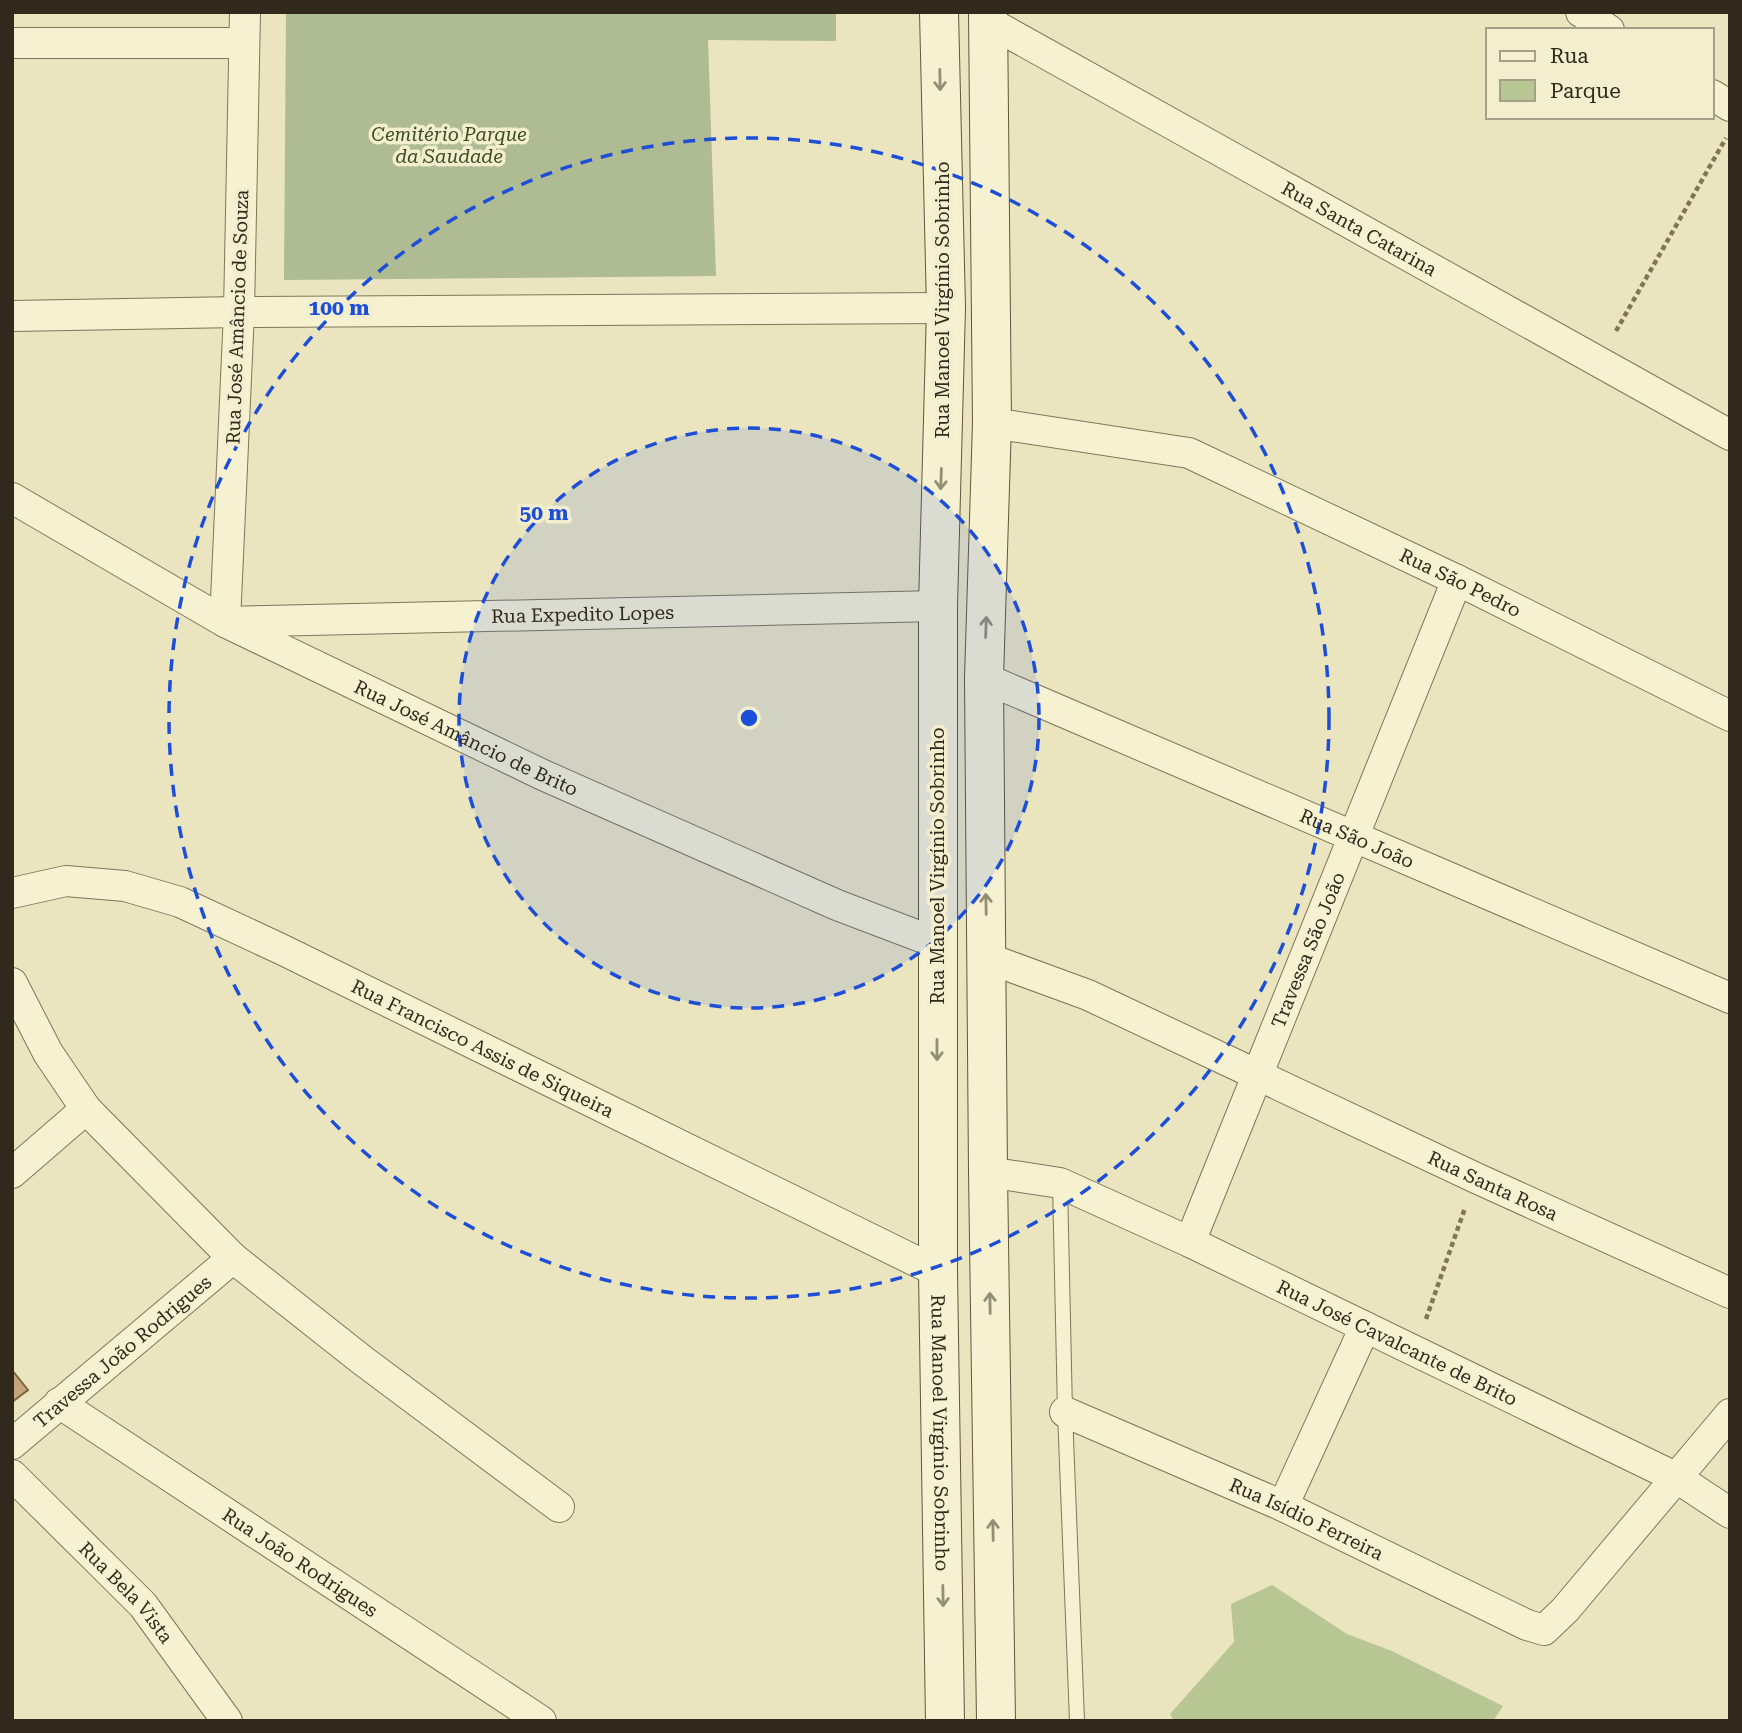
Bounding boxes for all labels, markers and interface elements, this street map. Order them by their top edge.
legend [1486,28,1714,119]
text: Rua [1550,44,1589,68]
one-way arrow [934,69,947,92]
text: Parque [1550,79,1621,103]
park label: Cemitério Parque da Saudade [371,123,527,168]
street label: Rua Manoel Virgínio Sobrinho [931,161,954,439]
street label: Rua Santa Catarina [1278,176,1441,282]
street label: Rua José Amâncio de Souza [222,189,253,445]
text: 100 m [309,296,369,320]
one-way arrow [935,468,948,491]
text: 50 m [519,501,569,525]
street label: Rua São Pedro [1396,544,1525,622]
street label: Rua Expedito Lopes [491,601,674,628]
one-way arrow [979,616,992,639]
street label: Rua José Amâncio de Brito [350,675,581,801]
centre of rings [737,706,761,730]
street label: Rua Manoel Virgínio Sobrinho [926,727,949,1005]
street label: Rua São João [1296,804,1418,873]
street label: Travessa São João [1267,869,1350,1031]
one-way arrow [980,892,993,915]
street label: Rua Francisco Assis de Siqueira [348,975,618,1123]
one-way arrow [930,1038,944,1061]
street label: Rua Santa Rosa [1424,1146,1562,1226]
street label: Travessa João Rodrigues [29,1270,216,1433]
street label: Rua José Cavalcante de Brito [1273,1275,1521,1411]
one-way arrow [983,1291,997,1314]
street label: Rua Manoel Virgínio Sobrinho [926,1294,954,1572]
street label: Rua Isídio Ferreira [1226,1473,1388,1565]
street label: Rua João Rodrigues [218,1503,382,1622]
one-way arrow [986,1519,1000,1542]
street label: Rua Bela Vista [74,1537,178,1648]
one-way arrow [936,1584,950,1607]

